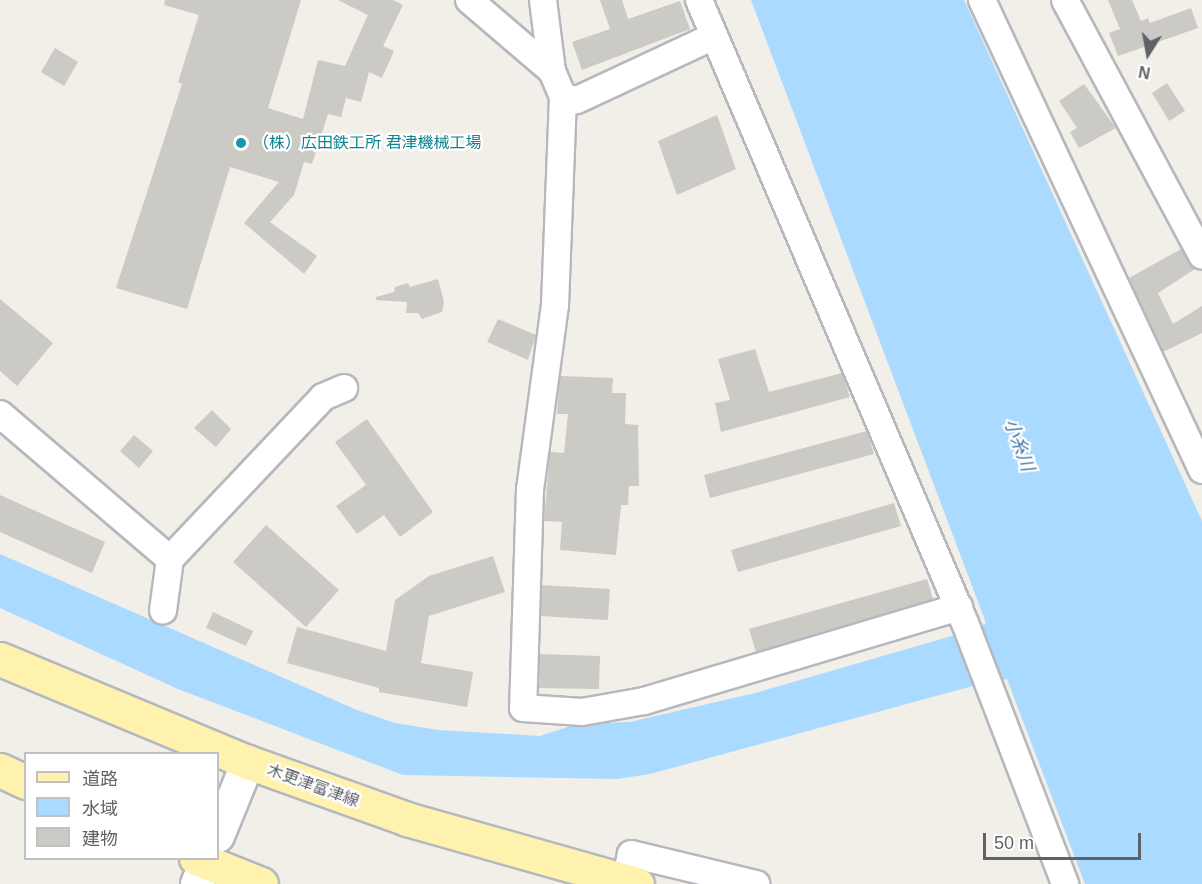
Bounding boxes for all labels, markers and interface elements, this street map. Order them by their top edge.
north arrow [1118,24,1178,84]
text: N [1137,63,1152,82]
place label: （株）広田鉄工所 君津機械工場 [253,133,481,153]
marker: （株）広田鉄工所 君津機械工場 [234,136,248,150]
water label: 小糸川 [1000,416,1038,474]
legend [24,752,219,860]
street label: 木更津富津線 [265,761,361,811]
text: 道路 [82,769,118,789]
text: 水域 [82,799,118,819]
scale bar [986,821,1144,859]
text: 建物 [82,829,118,849]
text: 50 m [994,833,1034,853]

